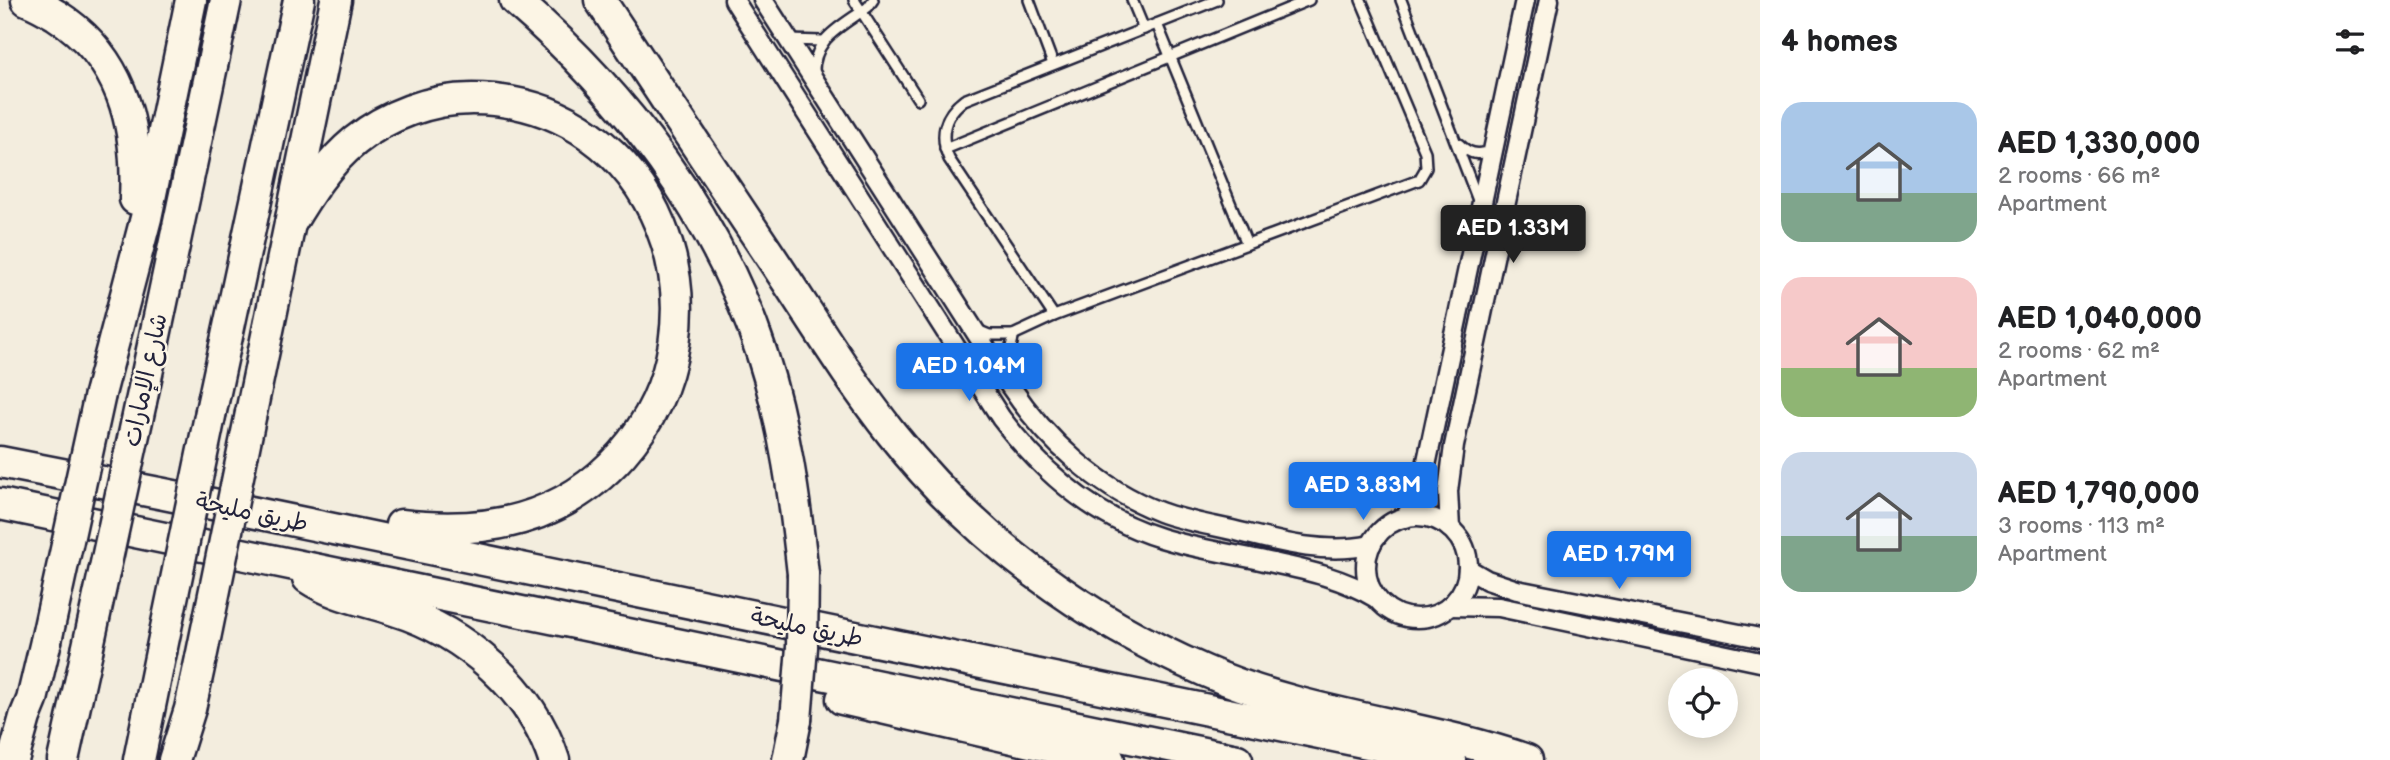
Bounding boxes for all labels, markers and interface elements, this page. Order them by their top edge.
icon: filters [2331,23,2369,61]
text: 4 homes [1781,24,1898,60]
text: AED 1,330,000 [1998,126,2201,162]
icon: home [1837,130,1921,214]
text: 2 rooms · 66 m² [1998,162,2160,190]
text: Apartment [1998,190,2107,218]
pin: AED 1.33M [1433,205,1593,265]
text: AED 1.33M [1457,214,1569,242]
text: AED 1,040,000 [1998,301,2202,337]
icon: home [1837,305,1921,389]
street label: شارع الإمارات [117,311,176,450]
text: 2 rooms · 62 m² [1998,337,2160,365]
pin: AED 1.04M [889,344,1049,403]
text: AED 1.04M [912,352,1026,380]
text: Apartment [1998,365,2107,393]
pin: AED 3.83M [1283,462,1443,522]
text: AED 3.83M [1305,471,1421,499]
text: AED 1,790,000 [1998,476,2200,512]
icon: home [1837,480,1921,564]
street label: طريق مليحة [193,486,311,539]
text: 3 rooms · 113 m² [1998,512,2165,540]
pin: AED 1.79M [1539,532,1699,591]
text: AED 1.79M [1563,540,1675,568]
text: Apartment [1998,540,2107,568]
street label: طريق مليحة [748,601,866,654]
map controls [1668,668,1738,738]
button: locate [1668,668,1738,738]

